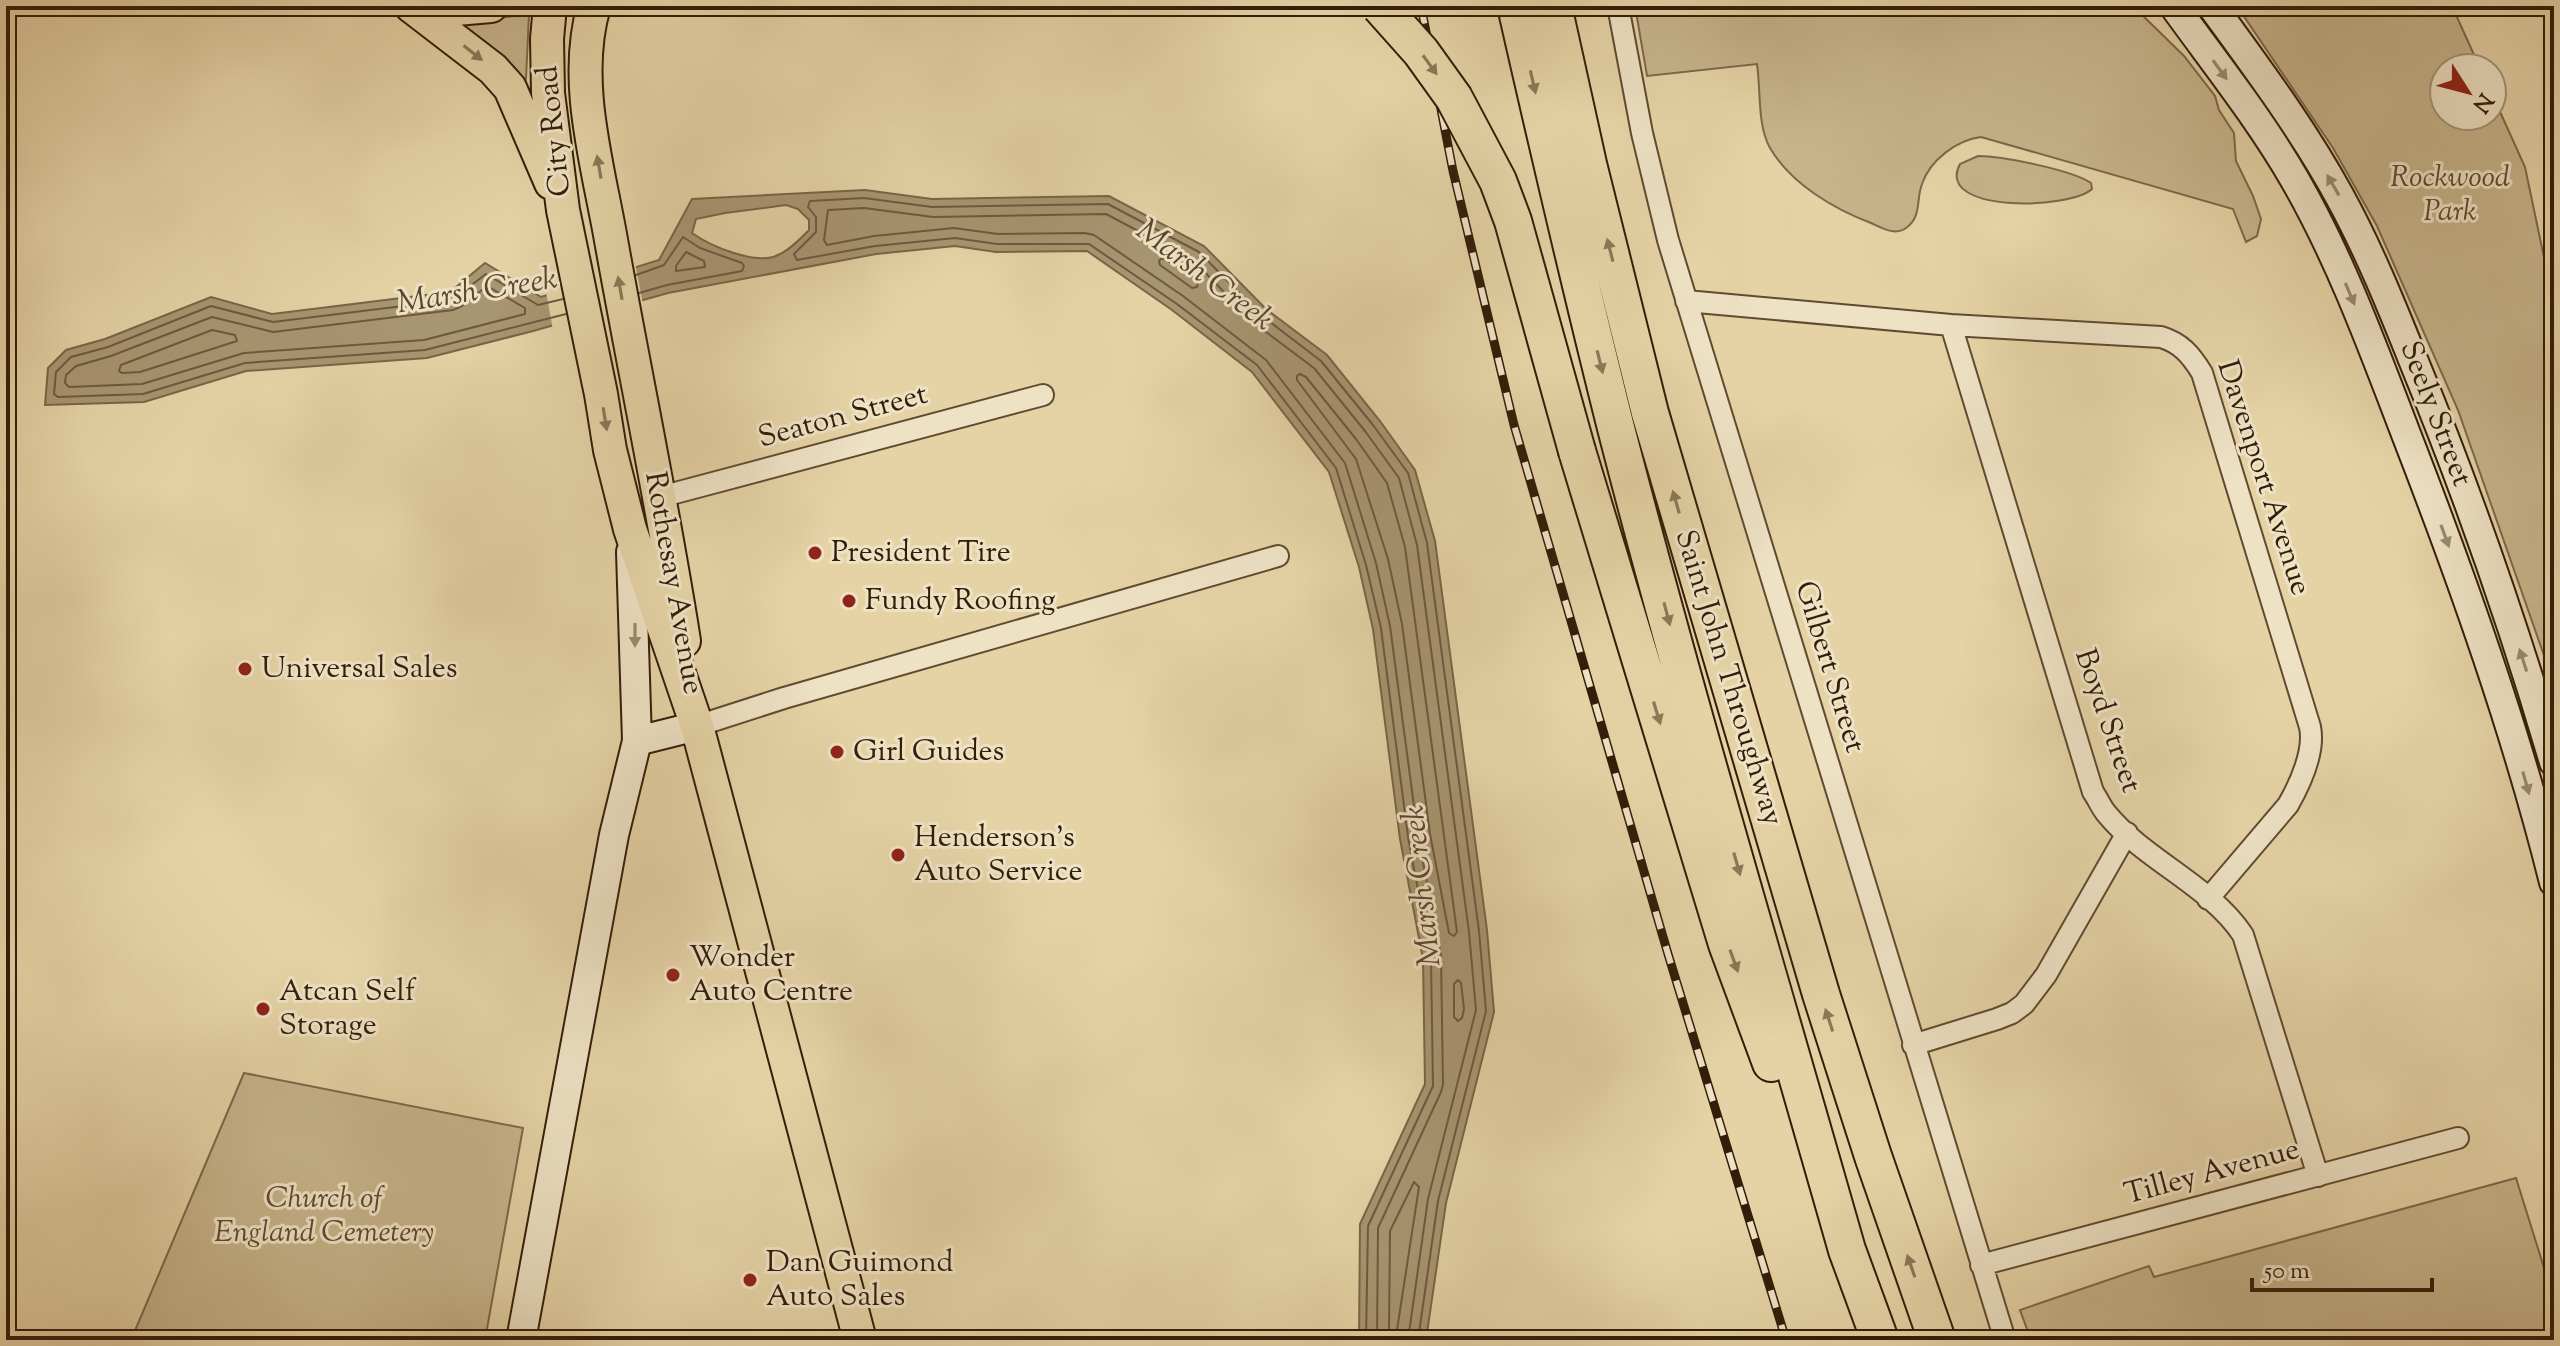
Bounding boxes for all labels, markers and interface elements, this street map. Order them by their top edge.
one-way arrow [463,45,483,61]
north arrow [2428,52,2508,132]
one-way arrow [1422,55,1437,76]
one-way arrow [2211,59,2227,80]
street label: City Road [527,63,583,198]
one-way arrow [1527,70,1540,95]
text: N [2463,85,2500,119]
one-way arrow [592,154,604,179]
park label: Rockwood Park [2390,157,2510,234]
one-way arrow [2327,174,2340,197]
water label: Marsh Creek [1125,209,1283,343]
one-way arrow [1603,238,1615,263]
water label: Marsh Creek [393,257,561,327]
one-way arrow [613,275,625,300]
one-way arrow [2343,282,2356,306]
street label: Seely Street [2388,335,2482,493]
one-way arrow [1595,350,1607,375]
street label: Davenport Avenue [2205,355,2321,601]
street label: Seaton Street [754,374,932,460]
one-way arrow [599,407,612,432]
street label: Rothesay Avenue [632,468,714,698]
one-way arrow [1669,489,1681,514]
one-way arrow [2439,524,2452,548]
street label: Saint John Throughway [1663,525,1793,831]
place label: President Tire [831,532,1011,575]
marker: President Tire [806,544,824,562]
street label: Gilbert Street [1783,576,1875,758]
place label: Fundy Roofing [865,580,1056,623]
marker: Fundy Roofing [840,592,858,610]
one-way arrow [1661,601,1673,626]
one-way arrow [629,623,641,648]
street label: Boyd Street [2062,643,2152,799]
place label: Universal Sales [261,648,458,691]
one-way arrow [2516,648,2529,672]
marker: Universal Sales [236,660,254,678]
one-way arrow [1651,701,1664,725]
place label: Girl Guides [853,731,1004,774]
marker: Girl Guides [828,743,846,761]
one-way arrow [2520,771,2533,795]
water label: Marsh Creek [1392,803,1454,969]
place label: Henderson's Auto Service [914,817,1082,894]
marker: Henderson's Auto Service [889,846,907,864]
one-way arrow [1731,852,1744,876]
place label: Wonder Auto Centre [689,937,853,1014]
one-way arrow [1728,949,1740,973]
marker: Wonder Auto Centre [664,966,682,984]
place label: Atcan Self Storage [279,971,417,1048]
marker: Atcan Self Storage [254,1000,272,1018]
one-way arrow [1822,1007,1835,1031]
street label: Tilley Avenue [2120,1129,2304,1217]
park label: Church of England Cemetery [214,1178,434,1255]
place label: Dan Guimond Auto Sales [766,1242,953,1319]
scale bar [2252,1242,2432,1292]
one-way arrow [1904,1254,1917,1278]
text: 50 m [2262,1255,2310,1289]
marker: Dan Guimond Auto Sales [741,1271,759,1289]

